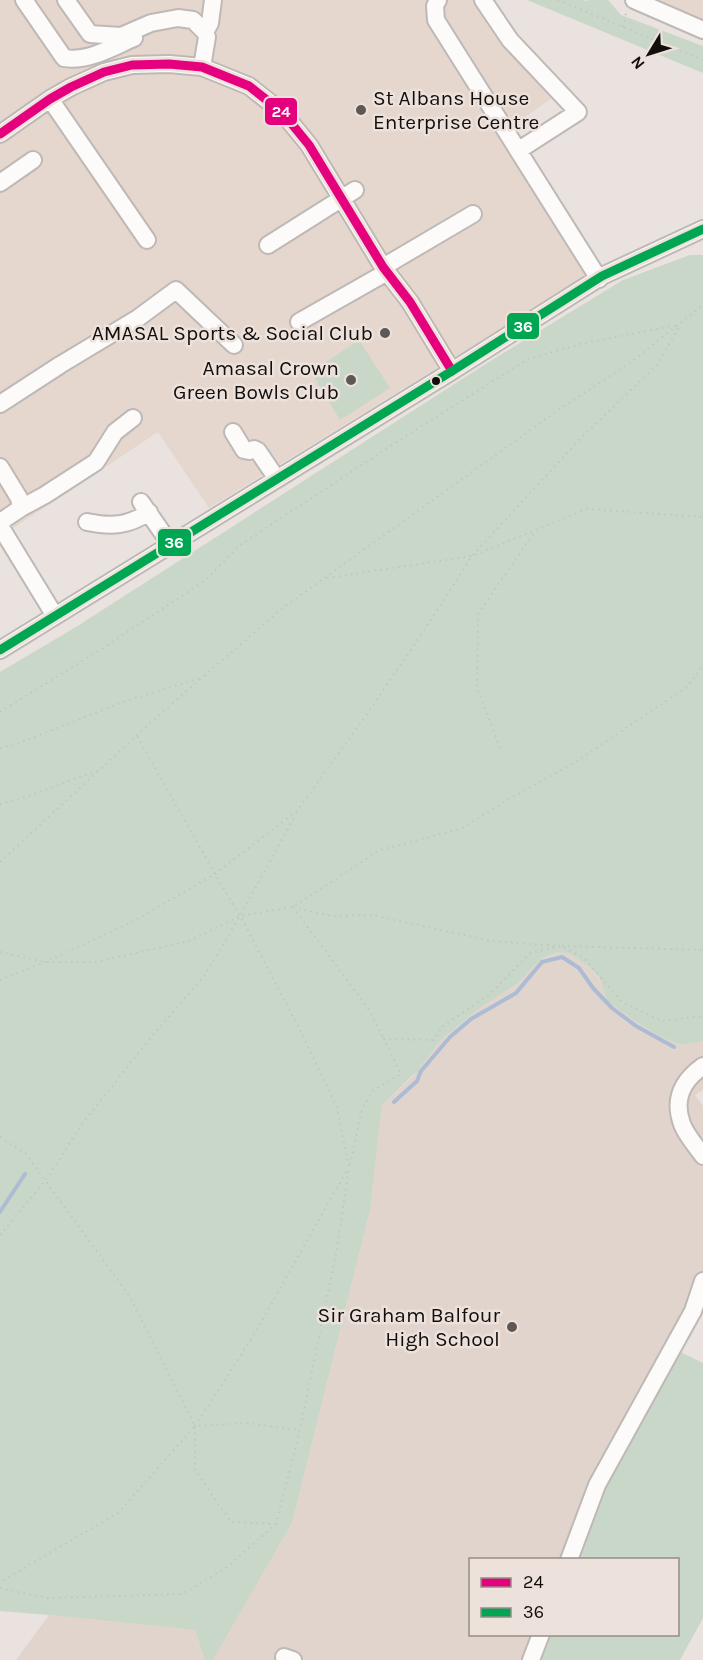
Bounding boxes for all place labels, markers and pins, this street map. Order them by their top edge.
place label: St Albans House Enterprise Centre [373,86,539,134]
marker: St Albans House Enterprise Centre [354,103,368,117]
place label: AMASAL Sports & Social Club [92,321,373,345]
marker: AMASAL Sports & Social Club [378,326,392,340]
place label: Amasal Crown Green Bowls Club [173,356,339,404]
marker: Amasal Crown Green Bowls Club [344,373,358,387]
unlabelled marker [430,375,442,387]
place label: Sir Graham Balfour High School [317,1303,500,1351]
marker: Sir Graham Balfour High School [505,1320,519,1334]

